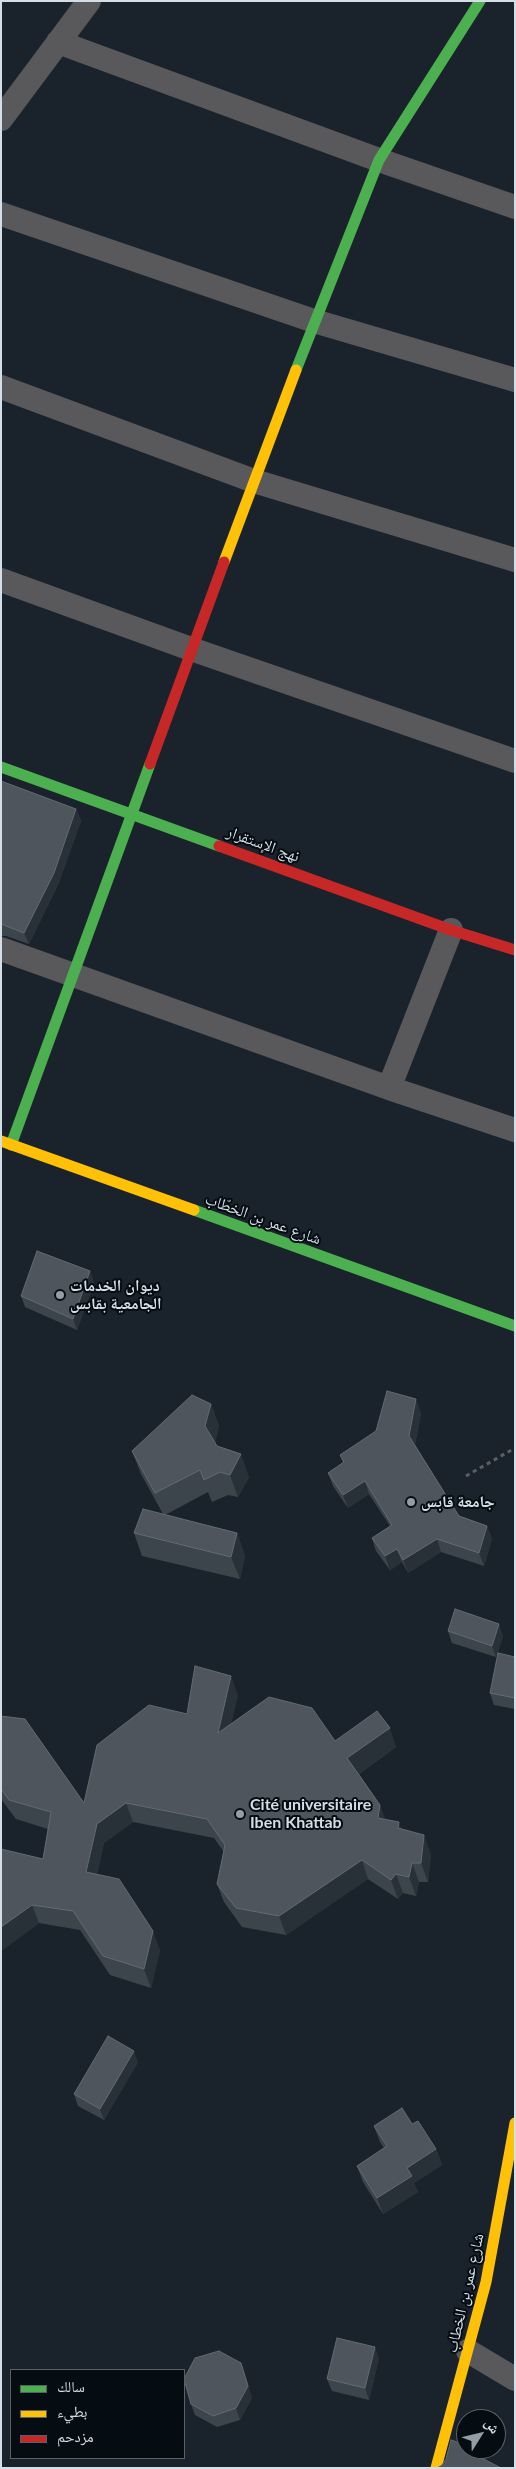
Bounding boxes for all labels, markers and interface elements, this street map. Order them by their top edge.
street label: نهج الإستقرار [224,822,302,866]
street label: شارع عمر بن الخطّاب [202,1189,324,1249]
place label: ديوان الخدمات الجامعية بقابس [70,1276,162,1314]
marker: ديوان الخدمات الجامعية بقابس [54,1289,66,1301]
place label: جامعة قابس [421,1492,495,1512]
marker: جامعة قابس [405,1496,417,1508]
place label: Cité universitaire Iben Khattab [250,1795,371,1833]
marker: Cité universitaire Iben Khattab [234,1808,246,1820]
street label: شارع عمر بن الخطاب [442,2231,488,2355]
legend [10,2369,185,2459]
text: سالك [57,2377,85,2395]
text: بطيء [57,2402,87,2420]
north arrow [456,2409,506,2459]
text: ش [481,2414,504,2436]
text: مزدحم [57,2427,94,2445]

